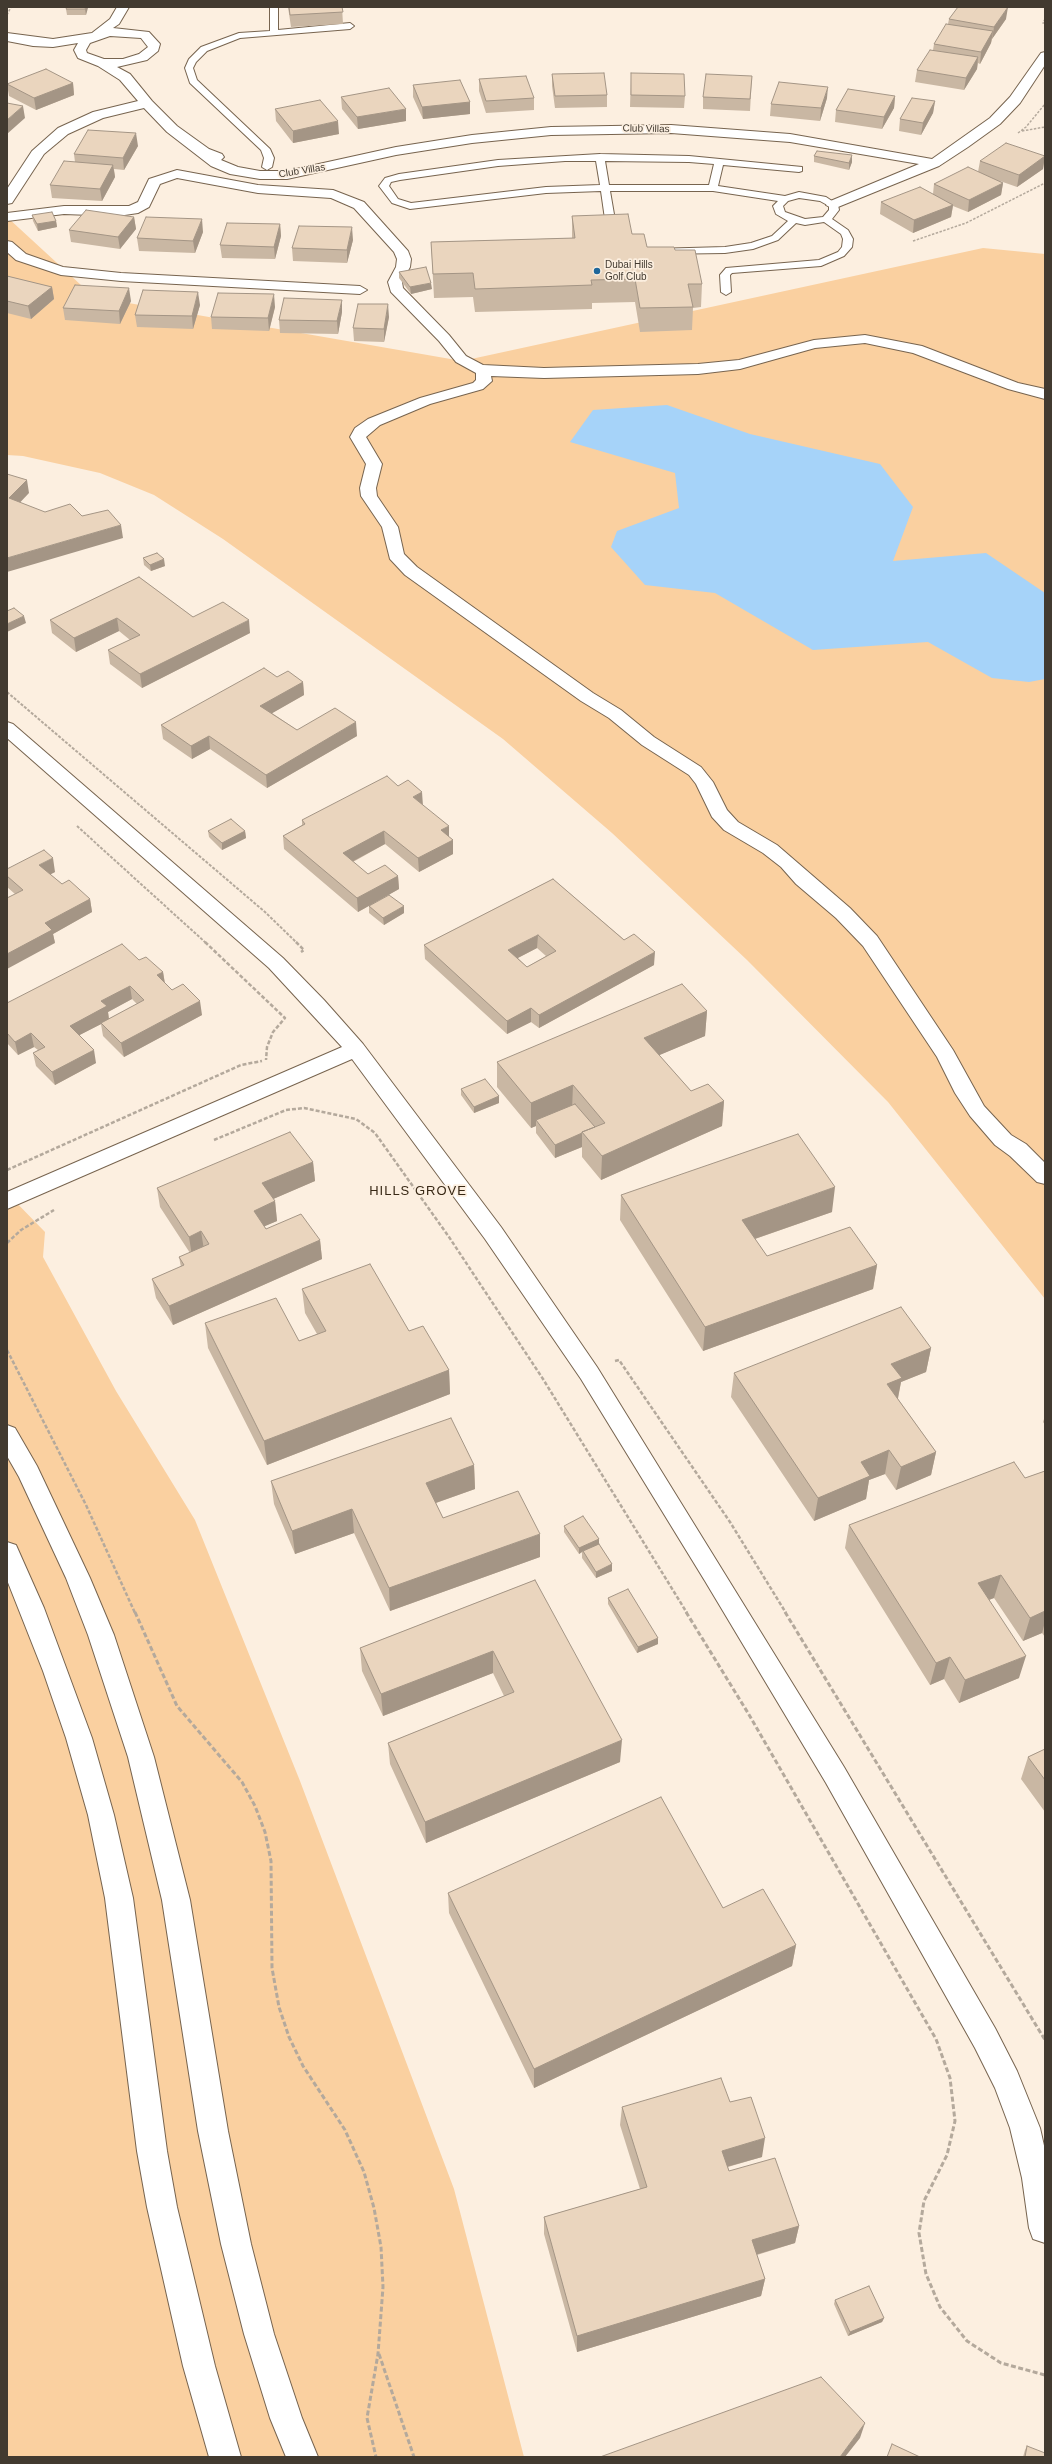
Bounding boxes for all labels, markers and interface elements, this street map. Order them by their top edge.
street label: Club Villas [622,123,670,135]
street label: Club Villas [278,161,326,181]
place label: Dubai Hills Golf Club [605,259,653,282]
marker: Dubai Hills Golf Club [592,266,602,276]
district label: HILLS GROVE [369,1183,467,1199]

